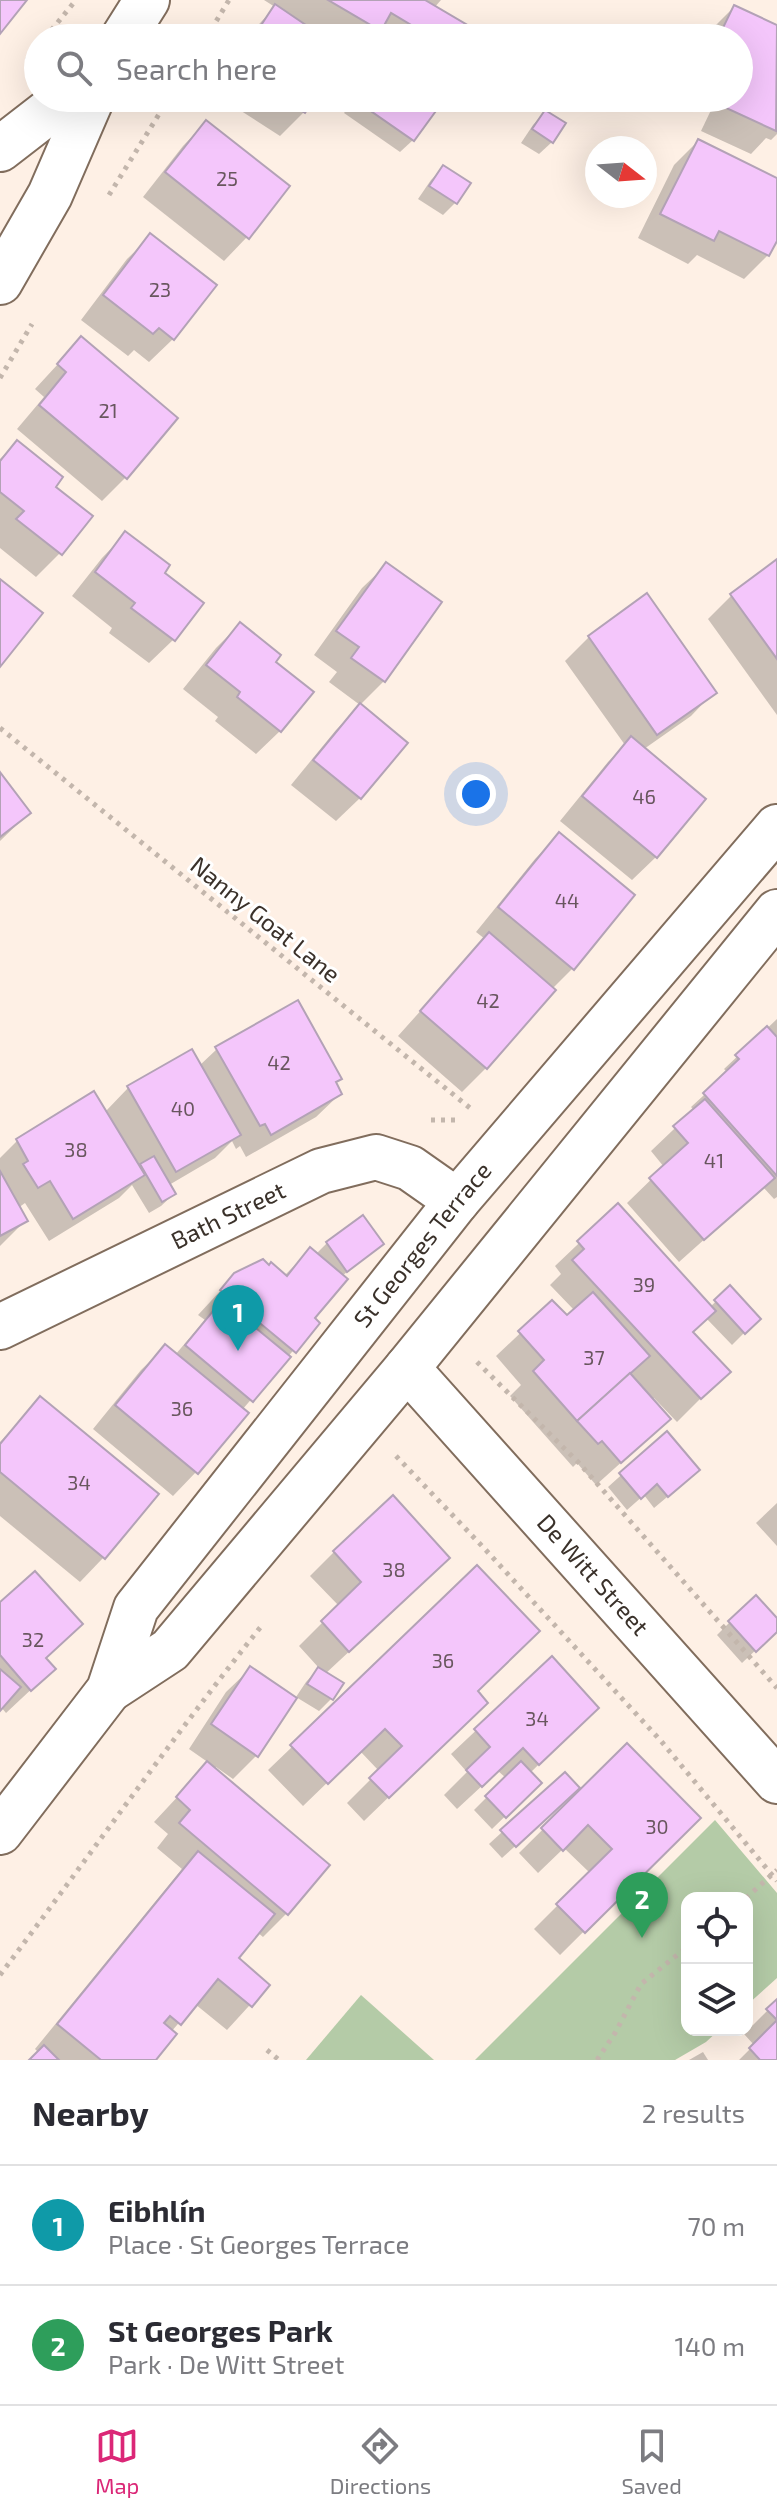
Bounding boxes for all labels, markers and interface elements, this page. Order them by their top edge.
search box [24,24,753,112]
icon: search [52,46,96,90]
text: Search here [116,50,277,86]
north arrow [585,136,657,208]
house number: 25 [216,166,238,190]
house number: 23 [149,277,171,301]
house number: 21 [98,398,118,422]
your location [456,774,496,814]
house number: 46 [632,784,656,808]
street label: Nanny Goat Lane [185,850,347,988]
house number: 44 [555,888,579,912]
house number: 42 [476,988,500,1012]
house number: 42 [267,1050,291,1074]
house number: 40 [171,1096,195,1120]
house number: 38 [64,1137,88,1161]
house number: 41 [704,1148,724,1172]
street label: St Georges Terrace [347,1156,497,1333]
street label: Bath Street [166,1175,290,1255]
house number: 39 [633,1272,655,1296]
pin: 1 [212,1285,264,1351]
house number: 37 [583,1345,605,1369]
house number: 36 [171,1396,193,1420]
house number: 34 [67,1470,91,1494]
street label: De Witt Street [532,1507,655,1641]
house number: 38 [382,1557,406,1581]
house number: 32 [22,1627,44,1651]
house number: 36 [432,1648,454,1672]
house number: 34 [525,1706,549,1730]
house number: 30 [645,1814,669,1838]
pin: 2 [616,1872,668,1938]
map controls [681,1892,753,2036]
button: locate [681,1892,753,1964]
button: layers [681,1964,753,2036]
text: Nearby [32,2092,149,2133]
text: 2 results [642,2097,745,2128]
text: Eibhlín [108,2192,206,2228]
text: 1 [52,2210,64,2241]
text: 70 m [687,2210,745,2241]
text: Place · St Georges Terrace [108,2228,410,2259]
text: St Georges Park [108,2312,333,2348]
text: 2 [50,2330,66,2361]
text: 140 m [674,2330,745,2361]
text: Park · De Witt Street [108,2348,344,2379]
tab: Map [95,2424,139,2498]
tab: Directions [330,2424,431,2498]
tab: Saved [621,2424,682,2498]

